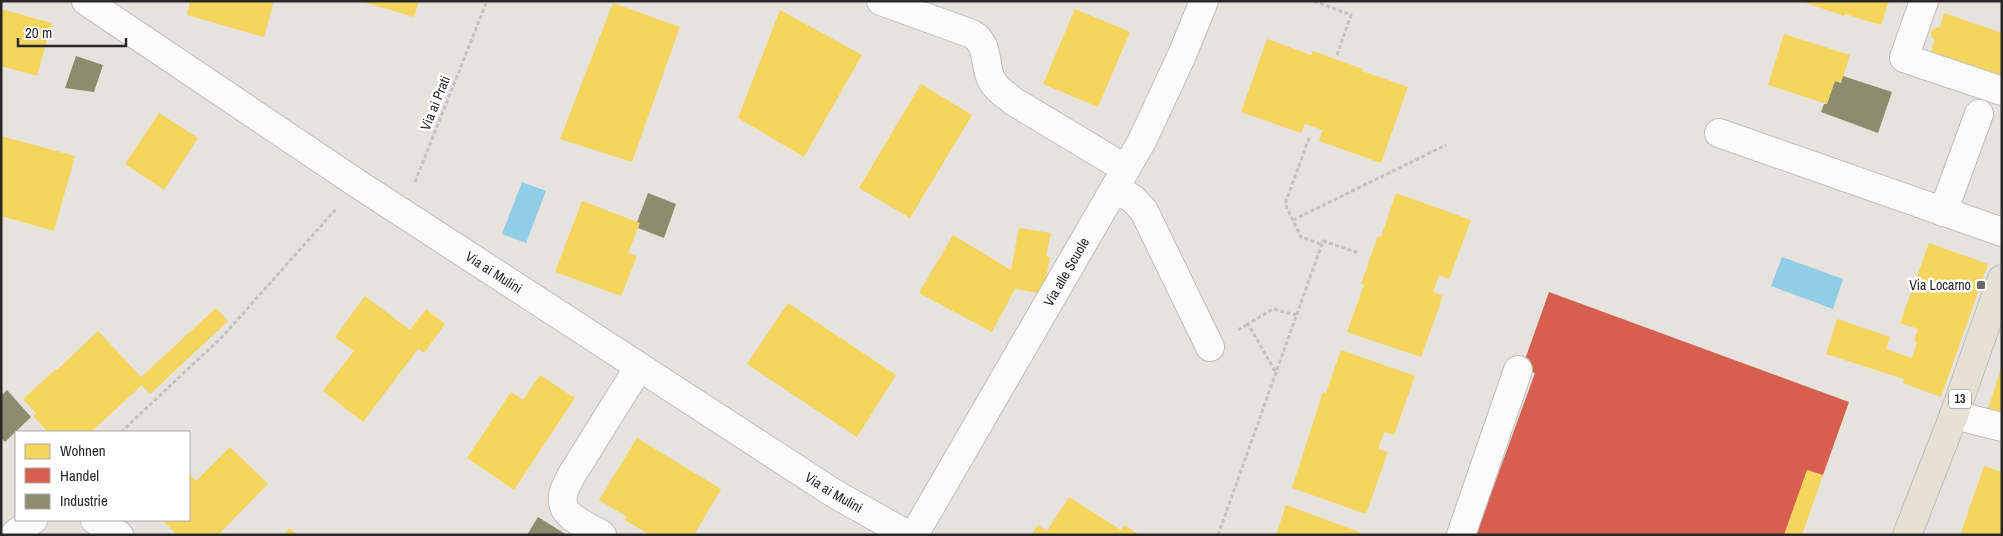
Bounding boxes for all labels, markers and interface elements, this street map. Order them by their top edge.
scale bar [18,15,125,47]
text: 20 m [25,22,52,43]
street label: Via ai Prati [416,73,454,133]
street label: Via alle Scuole [1039,234,1093,310]
street label: Via ai Mulini [462,247,526,297]
place label: Via Locarno [1909,276,1971,294]
marker: Via Locarno [1975,279,1987,291]
road number: 13 [1949,389,1971,408]
legend [15,431,190,521]
text: Wohnen [60,440,106,461]
text: Handel [60,465,99,486]
street label: Via ai Mulini [802,468,866,517]
text: Industrie [60,490,108,511]

